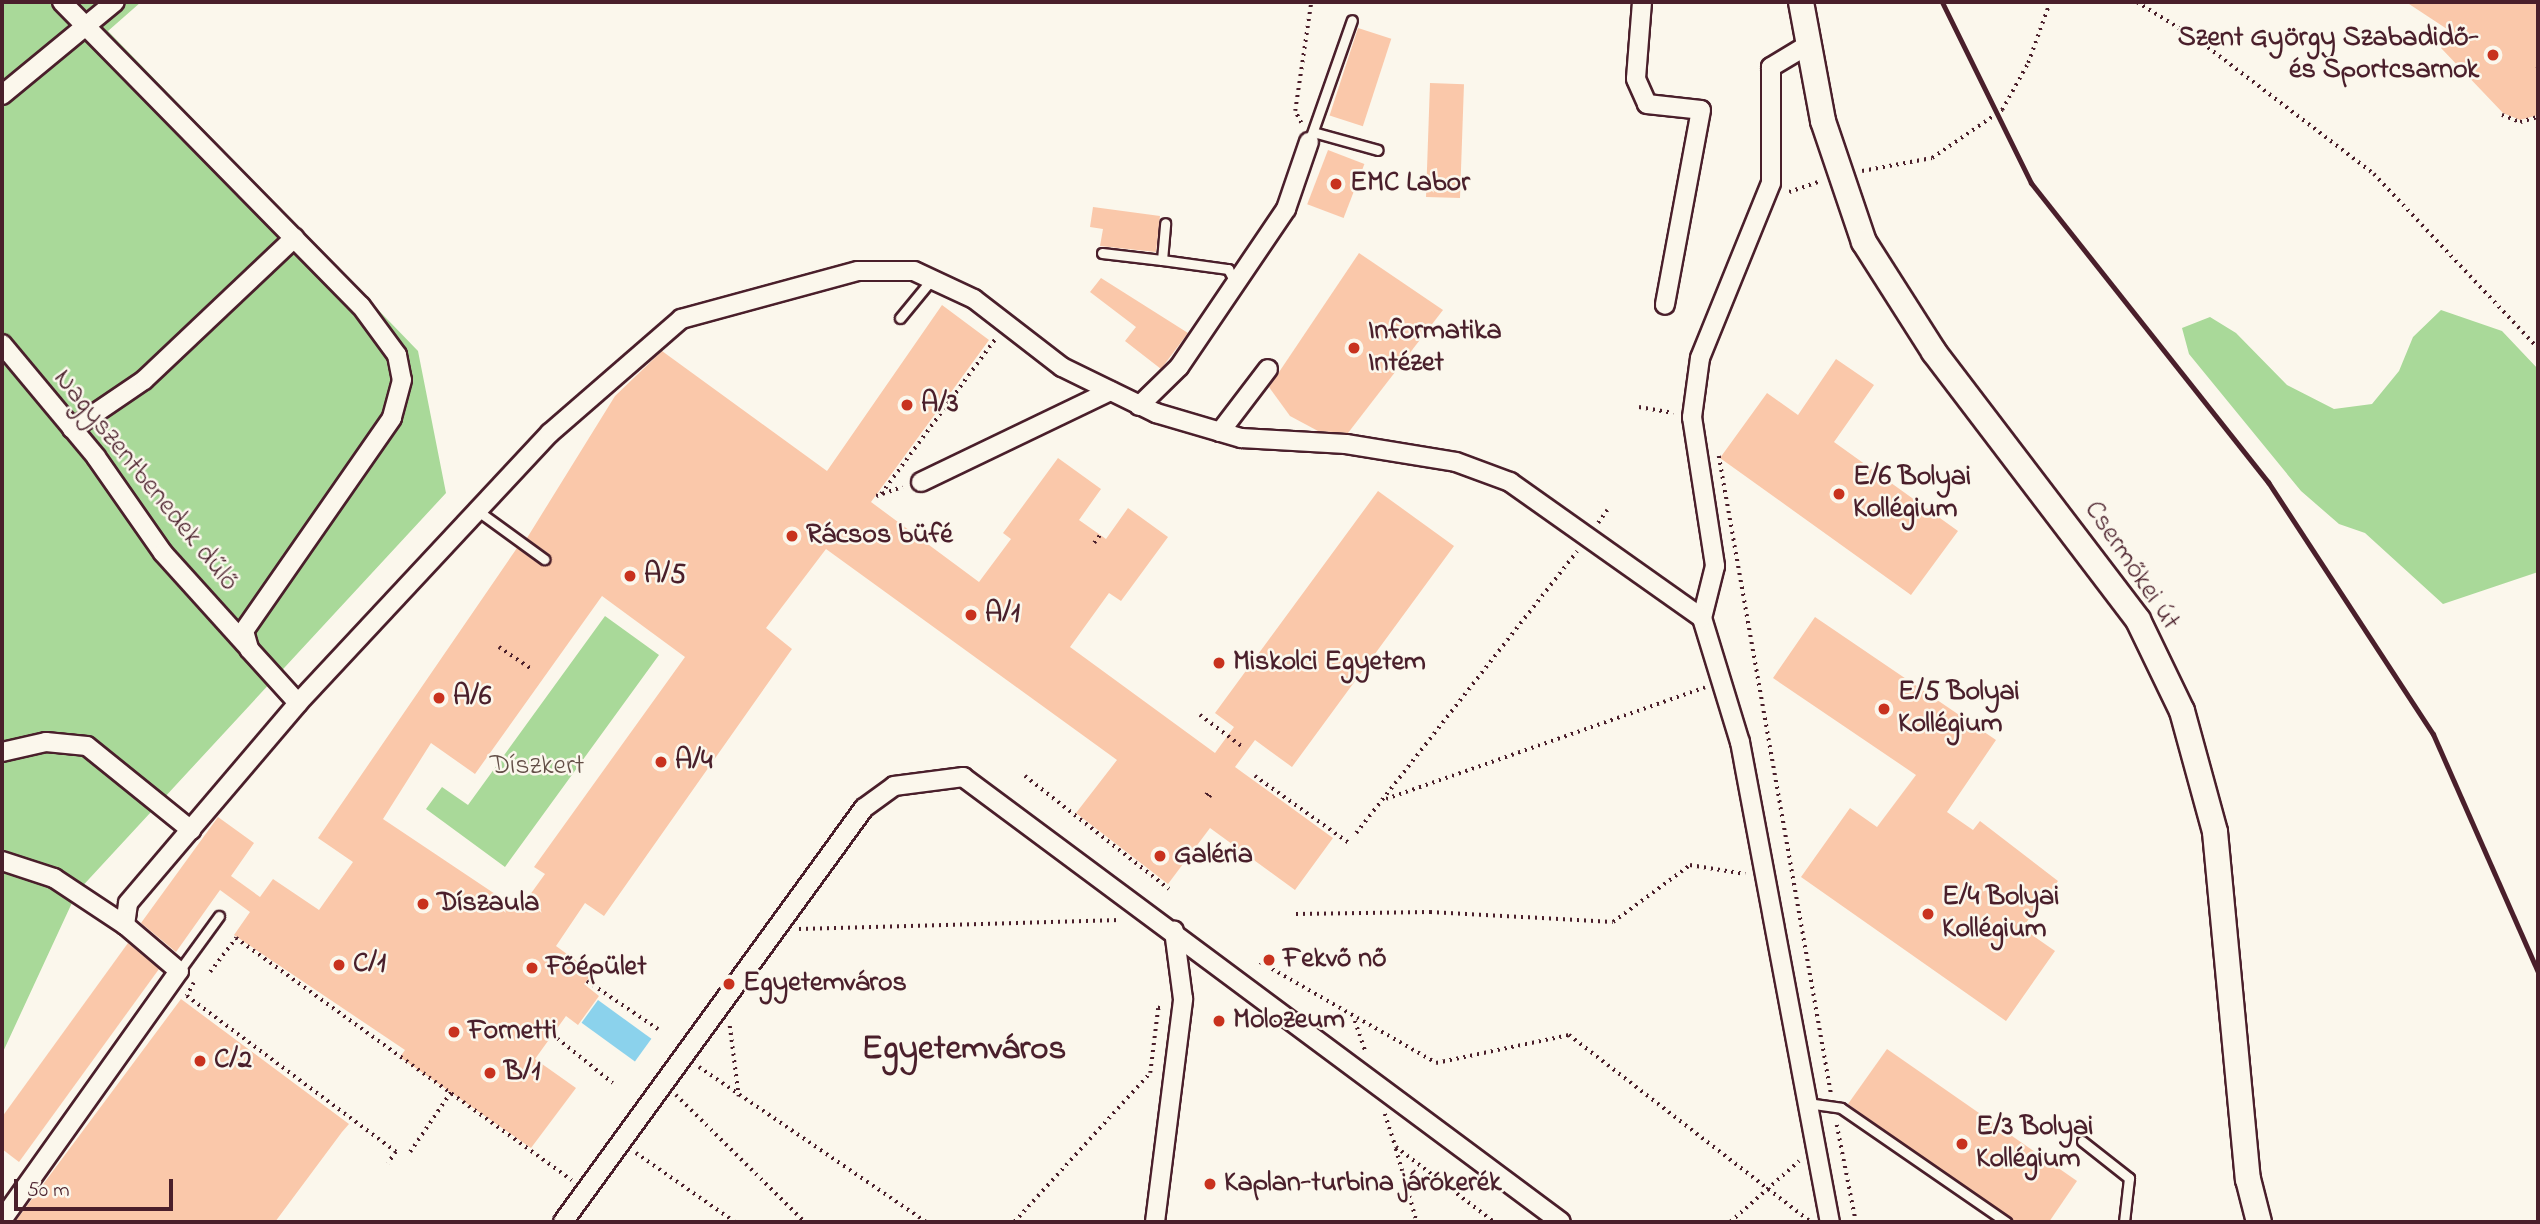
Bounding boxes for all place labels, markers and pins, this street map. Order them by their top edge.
place label: Szent György Szabadidő- és Sportcsarnok [2178,22,2479,88]
marker: Szent György Szabadidő- és Sportcsarnok [2485,47,2501,63]
place label: EMC Labor [1350,167,1470,201]
marker: EMC Labor [1328,176,1344,192]
place label: Informatika Intézet [1368,315,1502,381]
marker: Informatika Intézet [1346,340,1362,356]
place label: A/3 [921,388,958,422]
marker: A/3 [899,397,915,413]
place label: E/6 Bolyai Kollégium [1853,461,1971,527]
marker: E/6 Bolyai Kollégium [1831,486,1847,502]
place label: Rácsos büfé [806,519,953,553]
marker: Rácsos büfé [784,528,800,544]
place label: A/5 [644,559,686,593]
marker: A/5 [622,568,638,584]
place label: A/1 [985,598,1020,632]
marker: A/1 [963,607,979,623]
place label: Miskolci Egyetem [1233,646,1426,680]
marker: Miskolci Egyetem [1211,655,1227,671]
place label: E/5 Bolyai Kollégium [1898,676,2020,742]
place label: A/6 [453,681,491,715]
marker: A/6 [431,690,447,706]
marker: E/5 Bolyai Kollégium [1876,701,1892,717]
place label: A/4 [675,745,712,779]
marker: A/4 [653,754,669,770]
place label: Galéria [1174,839,1253,873]
marker: Galéria [1152,848,1168,864]
place label: E/4 Bolyai Kollégium [1942,881,2059,947]
place label: Díszaula [437,887,539,921]
marker: Díszaula [415,896,431,912]
marker: E/4 Bolyai Kollégium [1920,906,1936,922]
place label: Fekvő nő [1283,943,1387,977]
place label: C/1 [353,948,386,982]
place label: Főépület [546,951,647,985]
marker: Fekvő nő [1261,952,1277,968]
marker: C/1 [331,957,347,973]
marker: Főépület [524,960,540,976]
place label: Egyetemváros [743,967,907,1001]
marker: Egyetemváros [721,976,737,992]
place label: Molozeum [1233,1004,1345,1038]
marker: Molozeum [1211,1013,1227,1029]
place label: Fornetti [468,1015,557,1049]
marker: Fornetti [446,1024,462,1040]
place label: C/2 [214,1044,252,1078]
marker: C/2 [192,1053,208,1069]
place label: B/1 [504,1056,540,1090]
marker: B/1 [482,1065,498,1081]
place label: E/3 Bolyai Kollégium [1976,1111,2093,1177]
marker: E/3 Bolyai Kollégium [1954,1136,1970,1152]
place label: Kaplan-turbina járókerék [1224,1167,1501,1201]
marker: Kaplan-turbina járókerék [1202,1176,1218,1192]

